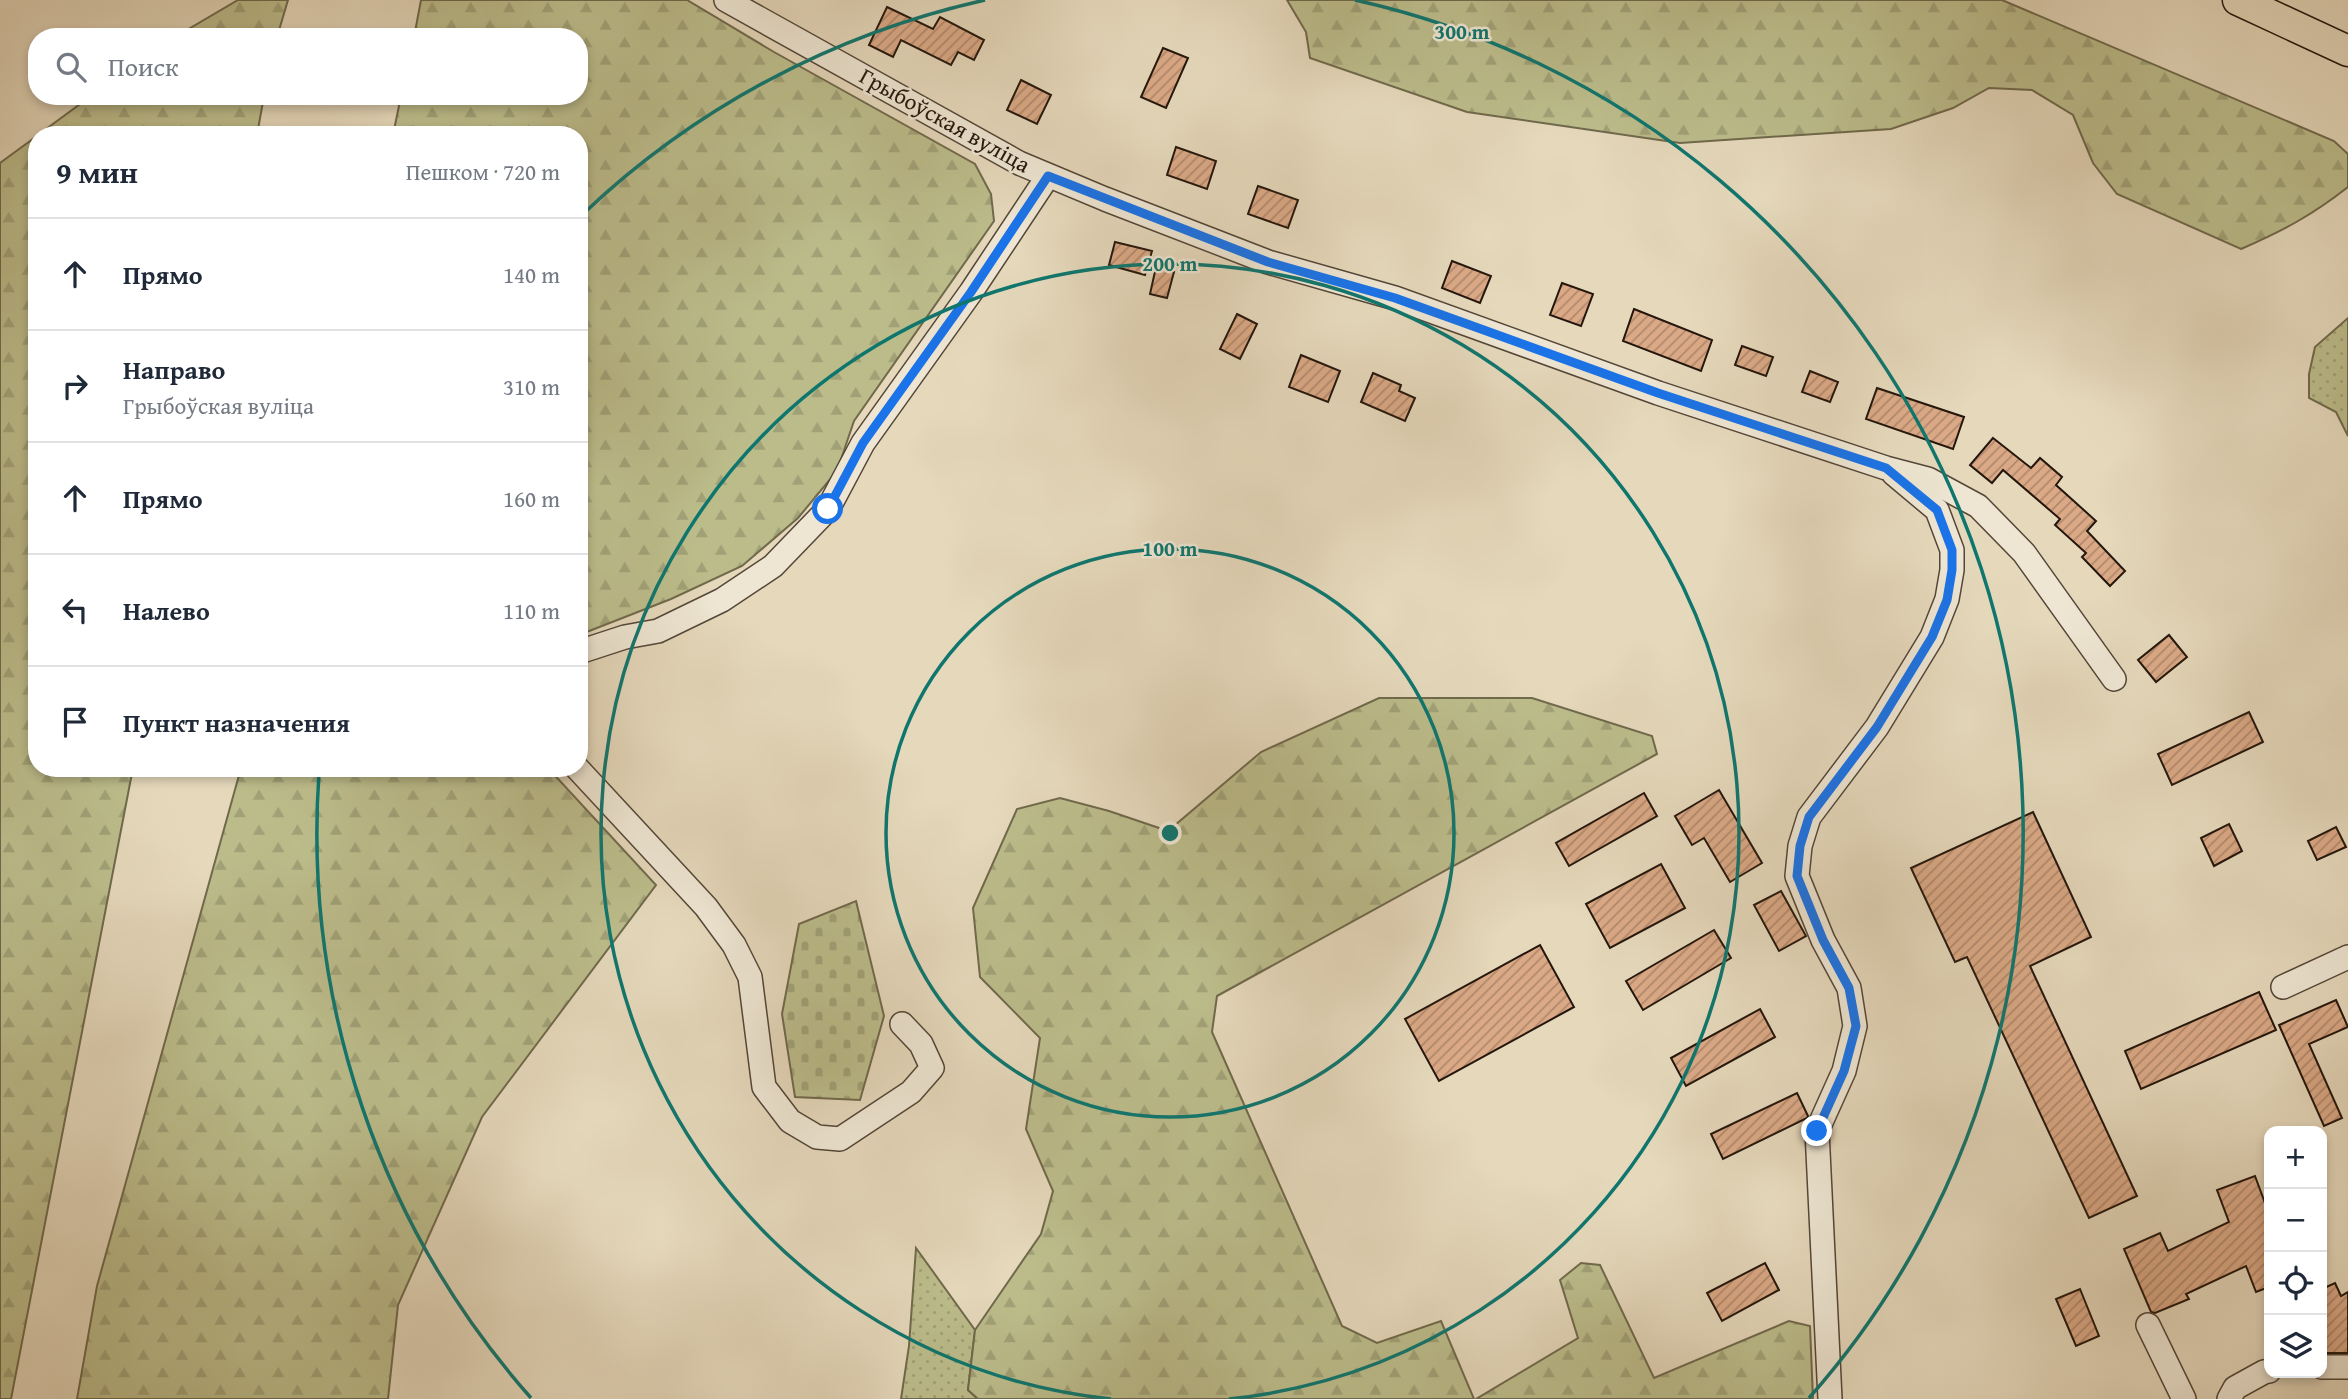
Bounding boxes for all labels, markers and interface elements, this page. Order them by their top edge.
text: 300 m [1434,16,1490,47]
search box [28,28,588,105]
text: Поиск [108,47,179,86]
icon: search [52,48,90,86]
street label: Грыбоўская вуліца [854,59,1037,180]
text: 9 мин [56,150,138,194]
text: Пешком · 720 m [406,155,560,188]
text: 200 m [1142,248,1198,279]
icon: ahead [56,255,94,293]
text: Прямо [123,255,203,294]
text: 140 m [503,258,560,291]
text: Направо [123,350,225,389]
icon: right [56,367,94,405]
text: 310 m [503,370,560,403]
text: Грыбоўская вуліца [123,389,314,422]
icon: ahead [56,479,94,517]
text: Прямо [123,479,203,518]
text: 160 m [503,482,560,515]
route start [812,493,843,524]
text: 100 m [1142,533,1198,564]
icon: left [56,591,94,629]
text: Налево [123,591,210,630]
text: 110 m [503,594,560,627]
icon: arrive [56,703,94,741]
text: Пункт назначения [123,703,350,742]
centre of rings [1158,821,1182,845]
route end [1801,1115,1832,1146]
map controls [2264,1126,2327,1378]
button: + [2264,1126,2327,1189]
button: − [2264,1189,2327,1252]
button: locate [2264,1252,2327,1315]
button: layers [2264,1315,2327,1378]

